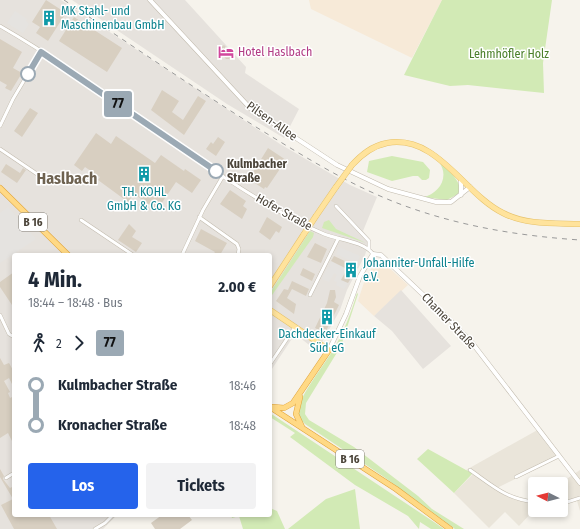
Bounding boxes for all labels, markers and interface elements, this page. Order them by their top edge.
place label: MK Stahl- und Maschinenbau GmbH [61,4,165,32]
building icon: MK Stahl- und Maschinenbau GmbH [40,9,58,27]
hotel icon: Hotel Haslbach [217,43,235,61]
place label: Hotel Haslbach [238,45,312,59]
park label: Lehmhöfler Holz [469,47,549,61]
unlabelled marker [20,66,36,82]
line badge: 77 [100,91,136,117]
text: 77 [112,95,124,112]
street label: Pilsen-Allee [244,98,300,144]
place label: Kulmbacher Straße [227,157,287,185]
marker: Kulmbacher Straße [208,163,224,179]
building icon: TH. KOHL GmbH & Co. KG [135,165,153,183]
district label: Haslbach [37,169,97,188]
place label: TH. KOHL GmbH & Co. KG [107,185,181,213]
street label: Hofer Straße [253,191,315,233]
road number: B 16 [19,213,47,231]
place label: Johanniter-Unfall-Hilfe e.V. [363,256,475,284]
building icon: Johanniter-Unfall-Hilfe e.V. [342,261,360,279]
text: 4 Min. [28,266,82,293]
text: 2.00 € [218,278,256,296]
street label: Chamer Straße [419,290,479,352]
text: 18:44 – 18:48 · Bus [28,295,123,310]
building icon: Dachdecker-Einkauf Süd eG [318,308,336,326]
place label: Dachdecker-Einkauf Süd eG [278,327,377,355]
icon: walk [28,332,50,354]
icon: forward [68,332,90,354]
text: 77 [104,334,116,351]
text: 2 [56,336,62,351]
text: Kulmbacher Straße [58,376,177,394]
text: 18:46 [229,378,256,393]
text: Kronacher Straße [58,416,167,434]
text: 18:48 [229,418,256,433]
road number: B 16 [336,450,364,468]
button: Los [28,463,138,509]
button: Tickets [146,463,256,509]
north arrow [528,477,568,517]
map controls [528,477,568,517]

